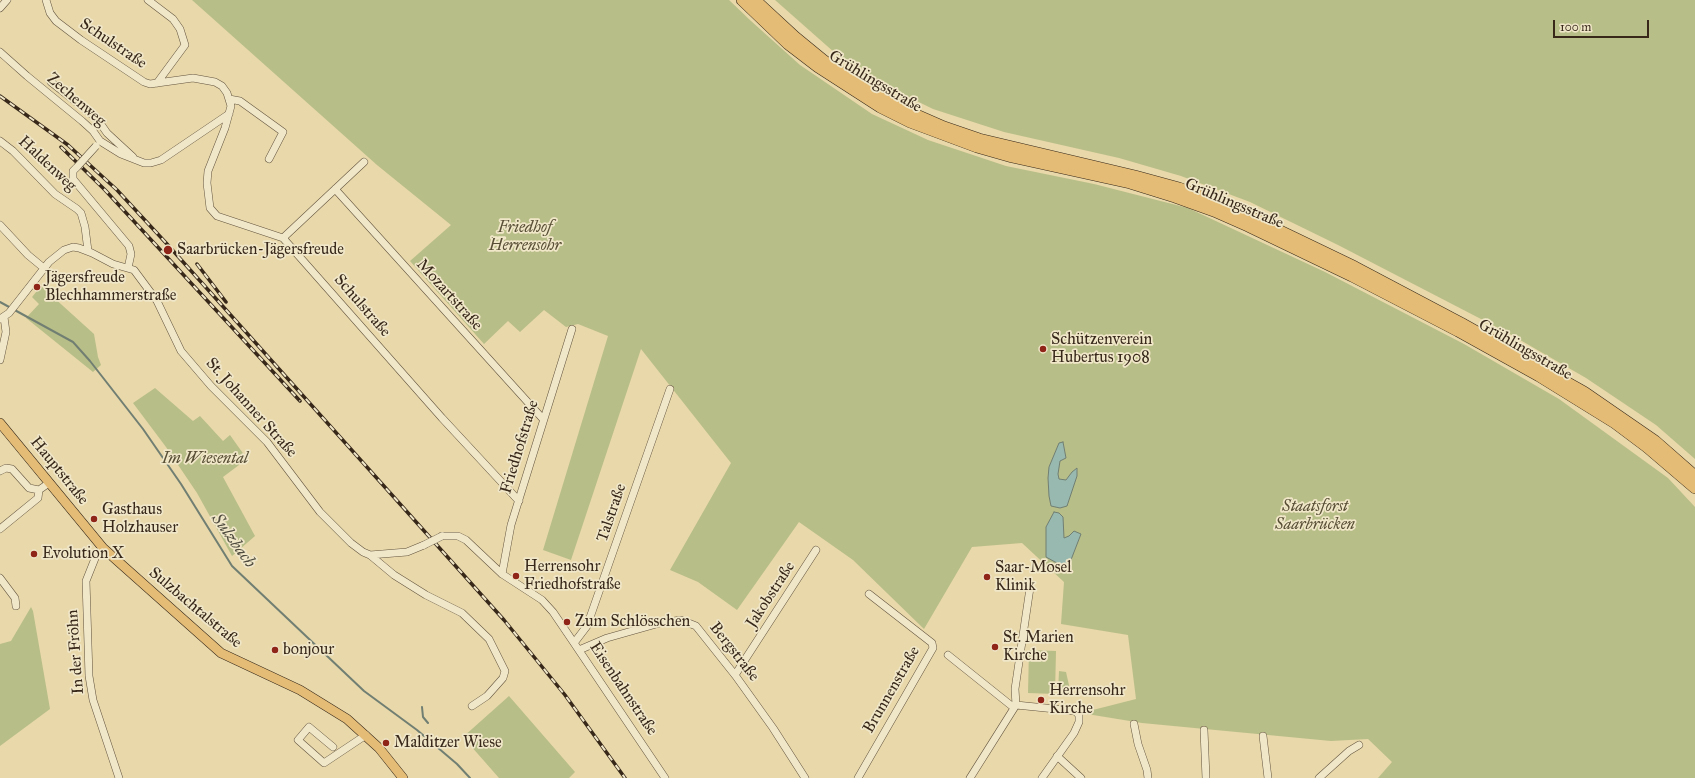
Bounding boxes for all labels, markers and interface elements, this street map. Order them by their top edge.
scale bar [1555,12,1651,38]
street label: Schulstraße [76,15,150,73]
text: 100 m [1560,20,1591,34]
street label: Grühlingsstraße [825,47,925,117]
street label: Zechenweg [43,69,109,131]
street label: Haldenweg [14,132,80,196]
street label: Grühlingsstraße [1182,175,1286,233]
park label: Friedhof Herrensohr [489,218,561,256]
place label: Saarbrücken-Jägersfreude [177,240,344,260]
marker: Saarbrücken-Jägersfreude [162,244,174,256]
street label: Mozartstraße [412,255,486,335]
place label: Jägersfreude Blechhammerstraße [45,268,177,306]
street label: Schulstraße [330,271,394,341]
marker: Jägersfreude Blechhammerstraße [32,282,42,292]
street label: Grühlingsstraße [1475,315,1575,385]
place label: Schützenverein Hubertus 1908 [1051,330,1152,368]
marker: Schützenverein Hubertus 1908 [1038,344,1048,354]
street label: St. Johanner Straße [201,354,301,462]
street label: Friedhofstraße [497,398,543,496]
street label: Hauptstraße [26,433,92,509]
park label: Im Wiesental [162,449,248,469]
street label: Talstraße [593,481,631,545]
park label: Staatsforst Saarbrücken [1275,497,1355,535]
place label: Gasthaus Holzhauser [102,500,178,538]
water label: Sulzbach [206,510,260,572]
marker: Gasthaus Holzhauser [89,514,99,524]
place label: Evolution X [42,544,124,564]
marker: Evolution X [29,549,39,559]
place label: Herrensohr Friedhofstraße [524,557,621,595]
street label: Jakobstraße [742,558,800,632]
place label: Saar-Mosel Klinik [995,558,1072,596]
street label: Sulzbachtalstraße [145,564,245,652]
marker: Herrensohr Friedhofstraße [511,571,521,581]
marker: Saar-Mosel Klinik [982,572,992,582]
street label: In der Fröhn [63,609,89,695]
place label: Zum Schlösschen [575,612,690,632]
marker: Zum Schlösschen [562,617,572,627]
street label: Bergstraße [705,619,763,685]
place label: St. Marien Kirche [1003,628,1074,666]
street label: Eisenbahnstraße [585,639,661,739]
place label: bonjour [283,640,334,660]
marker: St. Marien Kirche [990,642,1000,652]
street label: Brunnenstraße [859,643,925,737]
marker: bonjour [270,645,280,655]
place label: Herrensohr Kirche [1049,681,1125,719]
marker: Herrensohr Kirche [1036,695,1046,705]
place label: Malditzer Wiese [394,733,502,753]
marker: Malditzer Wiese [381,738,391,748]

